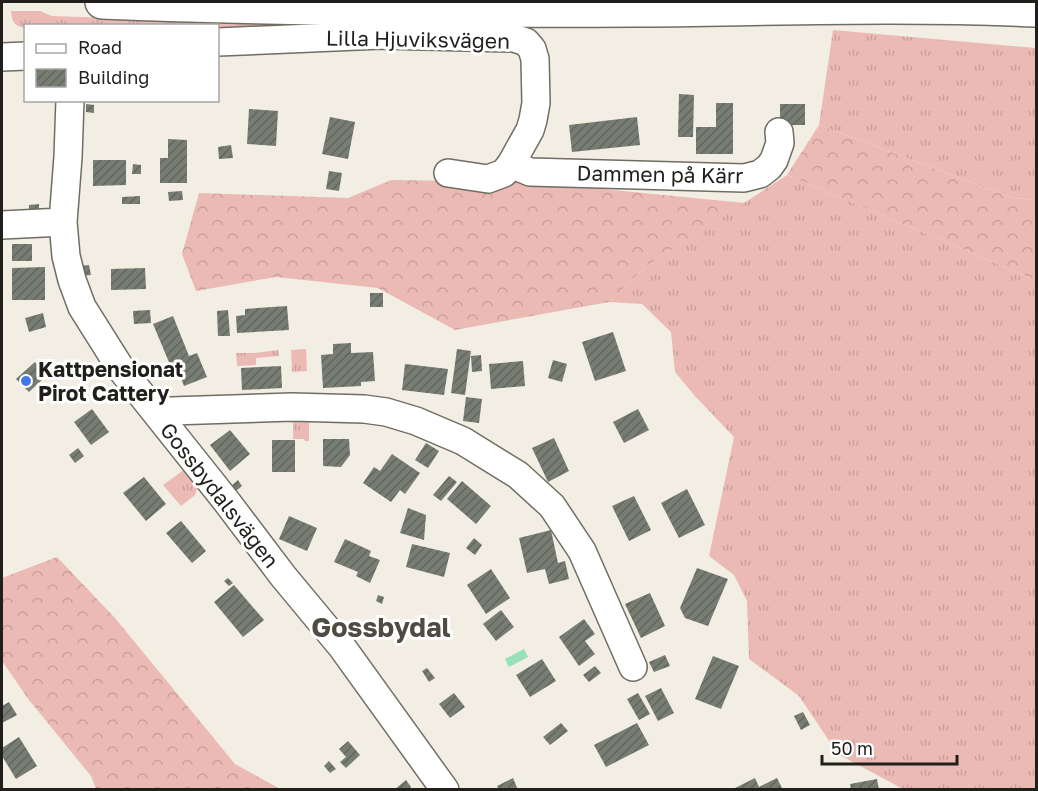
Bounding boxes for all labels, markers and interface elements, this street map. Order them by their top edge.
legend [24,24,219,102]
street label: Lilla Hjuviksvägen [326,24,510,54]
text: Road [78,36,122,58]
text: Building [78,66,149,88]
street label: Dammen på Kärr [576,160,744,188]
place label: Kattpensionat Pirot Cattery [38,356,183,406]
marker: Kattpensionat Pirot Cattery [19,374,33,388]
street label: Gossbydalsvägen [155,417,285,573]
district label: Gossbydal [311,611,451,643]
scale bar [822,728,957,766]
text: 50 m [831,737,873,759]

